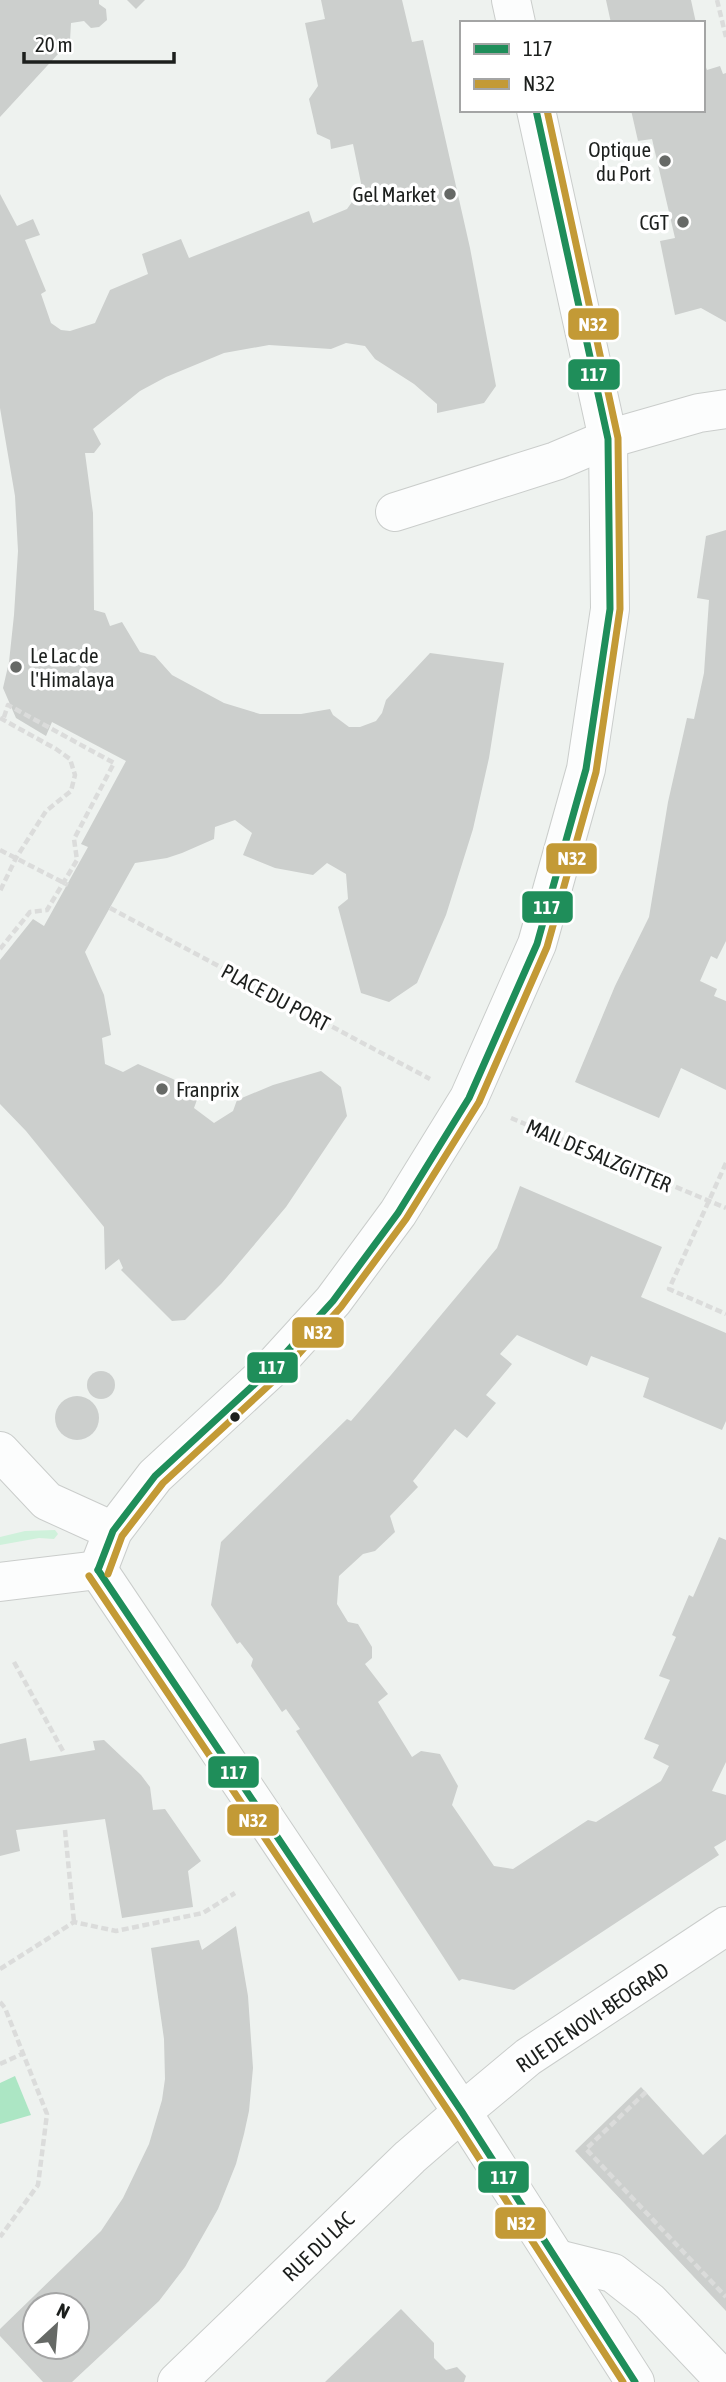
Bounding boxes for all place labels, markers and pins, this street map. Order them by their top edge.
place label: Optique du Port [588,137,651,185]
marker: Optique du Port [657,153,673,169]
place label: Gel Market [352,182,436,206]
marker: Gel Market [442,186,458,202]
place label: CGT [640,210,669,234]
marker: CGT [675,214,691,230]
place label: Le Lac de l'Himalaya [30,643,114,691]
marker: Le Lac de l'Himalaya [8,659,24,675]
place label: Franprix [176,1077,240,1101]
marker: Franprix [154,1081,170,1097]
unlabelled marker [228,1410,242,1424]

